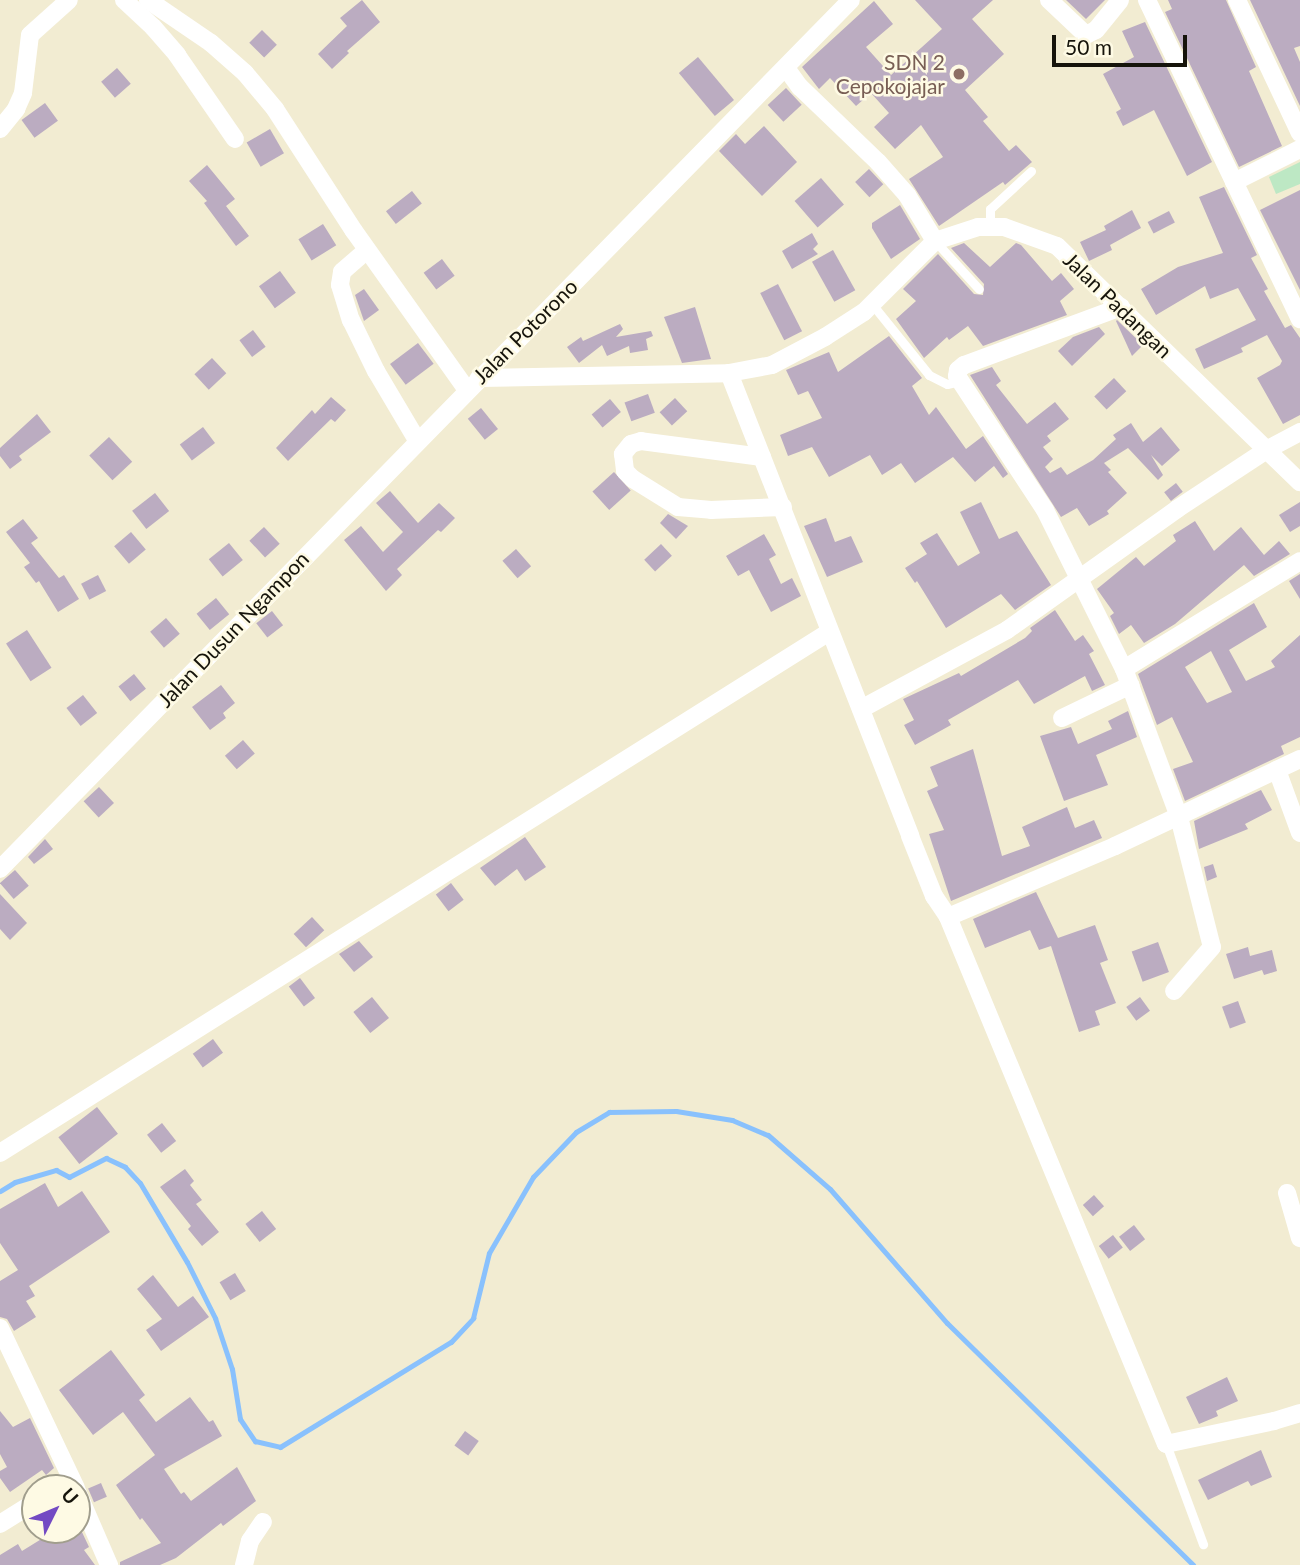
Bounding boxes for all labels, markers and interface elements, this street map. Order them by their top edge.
scale bar [1055,21,1190,65]
text: 50 m [1065,34,1112,59]
place label: SDN 2 Cepokojajar [836,49,945,99]
marker: SDN 2 Cepokojajar [951,66,967,82]
street label: Jalan Padangan [1059,247,1177,363]
street label: Jalan Potorono [468,274,582,388]
street label: Jalan Dusun Ngampon [152,546,314,712]
north arrow [21,1474,91,1544]
text: U [57,1483,83,1509]

